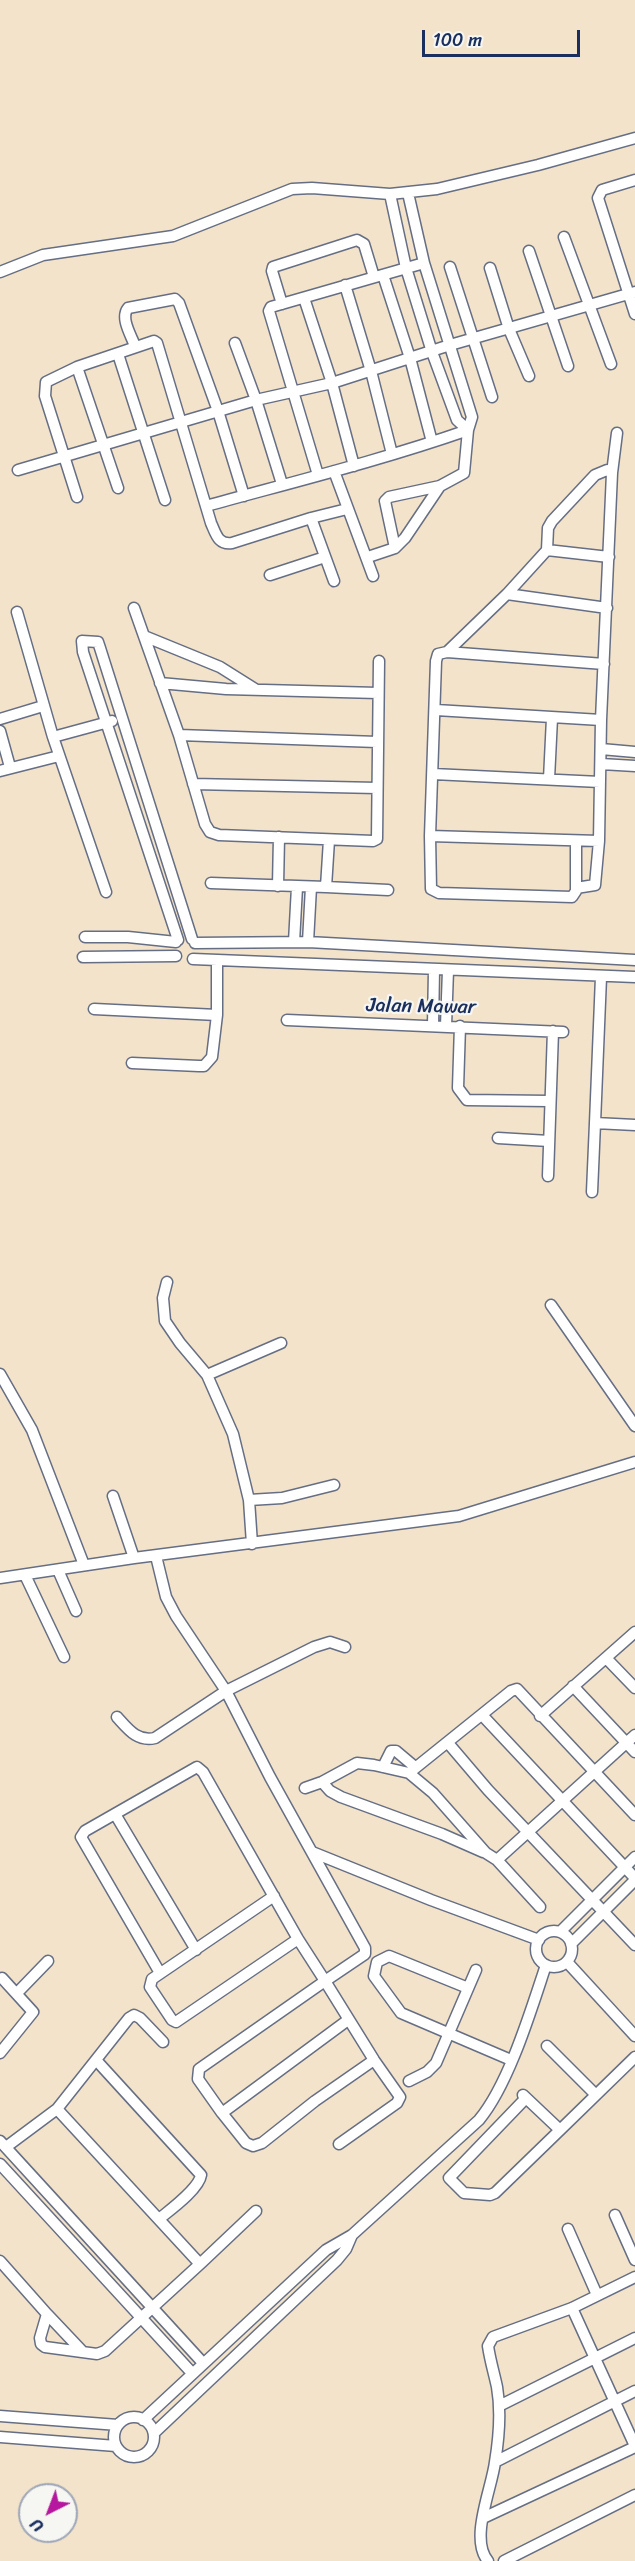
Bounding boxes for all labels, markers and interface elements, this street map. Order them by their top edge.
scale bar [425,18,582,56]
text: 100 m [433,24,482,56]
street label: Jalan Mawar [366,994,476,1020]
north arrow [18,2483,78,2543]
text: U [23,2511,51,2540]

